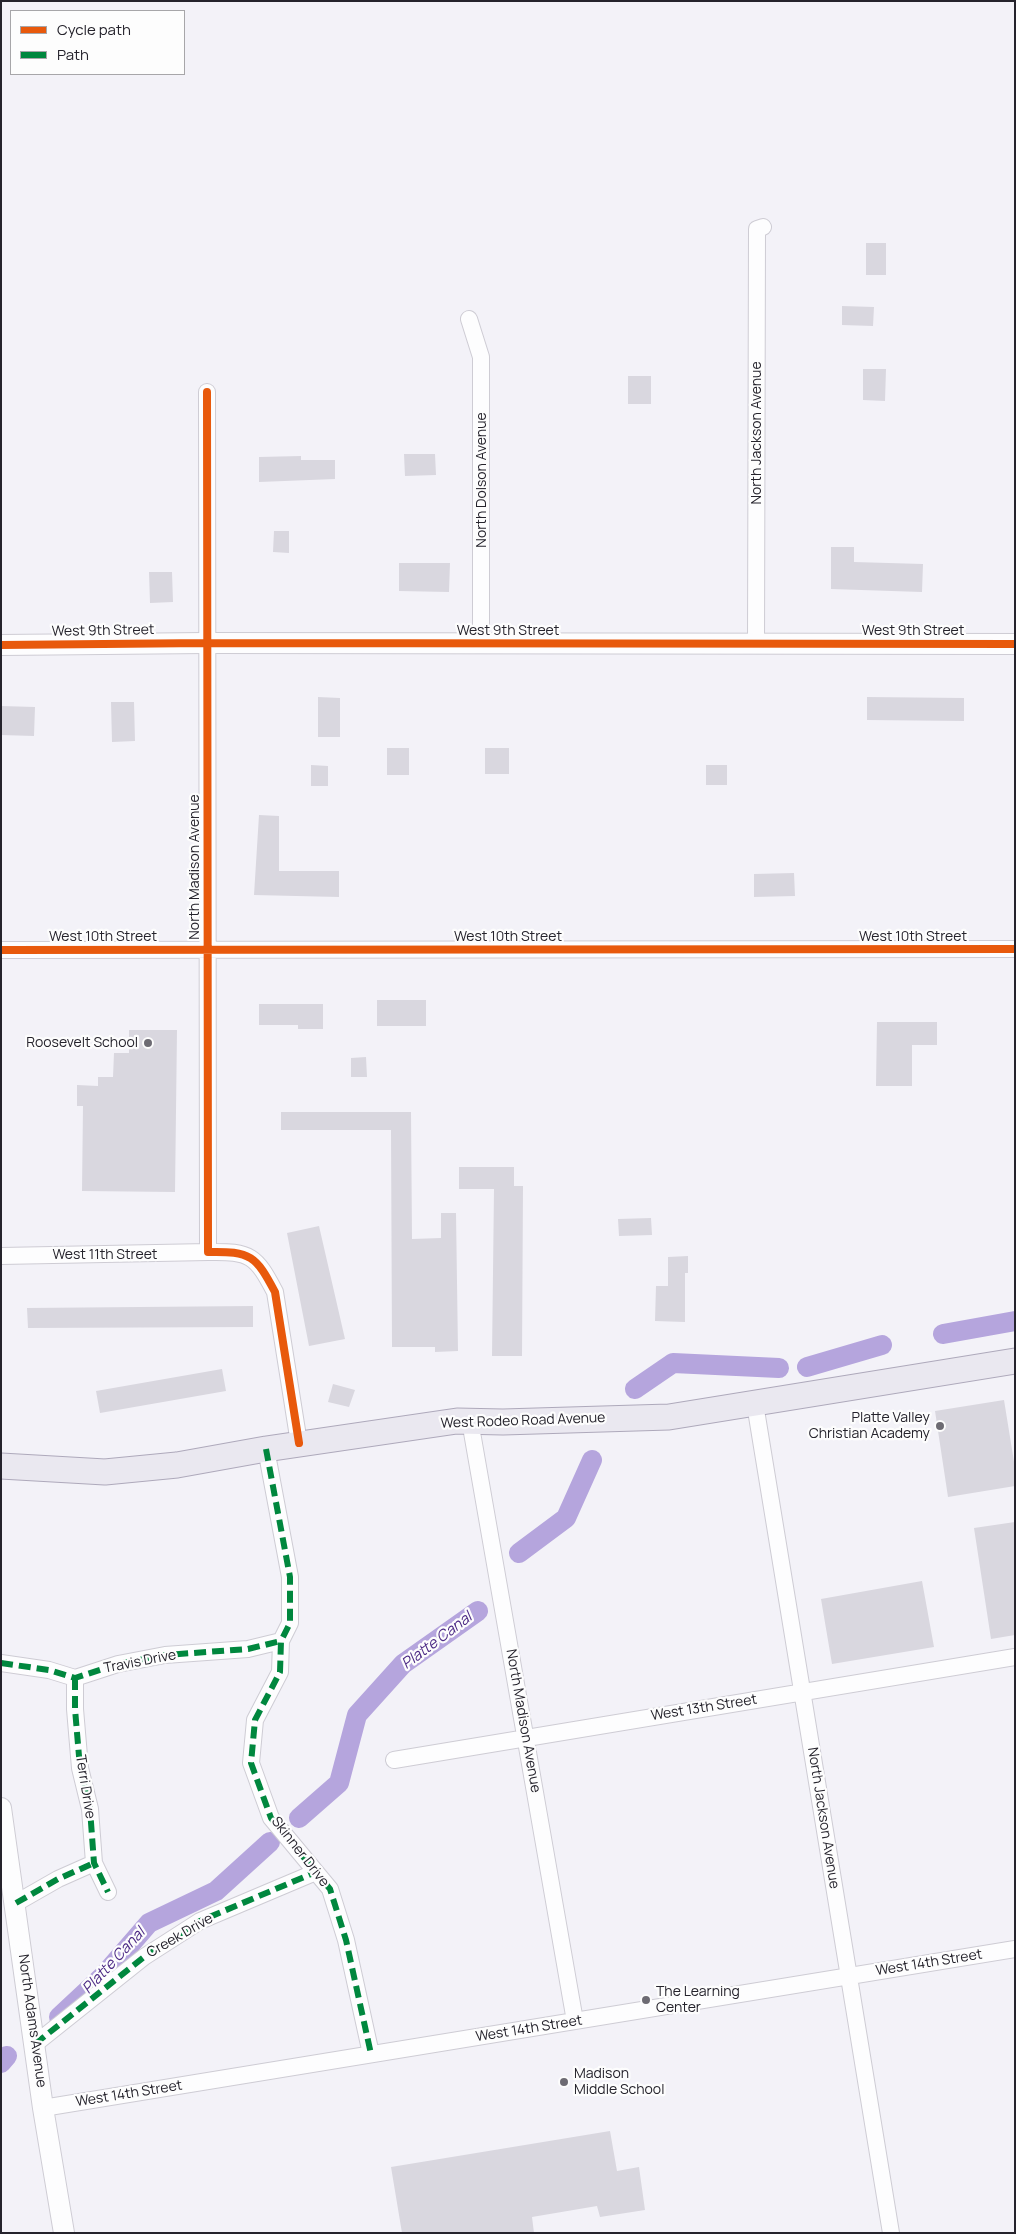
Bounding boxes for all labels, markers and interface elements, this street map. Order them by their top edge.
legend [10,10,185,75]
text: Cycle path [57,19,131,40]
text: Path [57,44,89,65]
street label: North Jackson Avenue [749,361,765,505]
street label: North Dolson Avenue [474,412,490,548]
street label: West 9th Street [51,622,155,640]
street label: West 9th Street [457,623,559,639]
street label: West 9th Street [862,623,964,639]
street label: North Madison Avenue [187,794,203,940]
street label: West 10th Street [49,929,157,945]
street label: West 10th Street [454,929,562,945]
street label: West 10th Street [859,929,967,945]
place label: Roosevelt School [26,1035,138,1051]
marker: Roosevelt School [142,1037,154,1049]
street label: West 11th Street [53,1247,157,1263]
street label: West Rodeo Road Avenue [440,1410,606,1432]
place label: Platte Valley Christian Academy [809,1410,930,1442]
marker: Platte Valley Christian Academy [934,1420,946,1432]
water label: Platte Canal [398,1609,476,1673]
street label: Travis Drive [102,1647,178,1677]
street label: North Madison Avenue [502,1648,544,1794]
street label: West 13th Street [650,1691,758,1725]
street label: North Jackson Avenue [804,1746,842,1890]
street label: Terri Drive [72,1754,98,1820]
street label: Skinner Drive [267,1814,333,1890]
street label: Creek Drive [144,1910,216,1962]
water label: Platte Canal [79,1924,149,1998]
street label: West 14th Street [874,1946,984,1980]
street label: North Adams Avenue [14,1953,50,2089]
place label: The Learning Center [656,1984,740,2016]
marker: The Learning Center [640,1994,652,2006]
street label: West 14th Street [474,2012,584,2046]
place label: Madison Middle School [574,2066,664,2098]
marker: Madison Middle School [558,2076,570,2088]
street label: West 14th Street [74,2077,184,2111]

